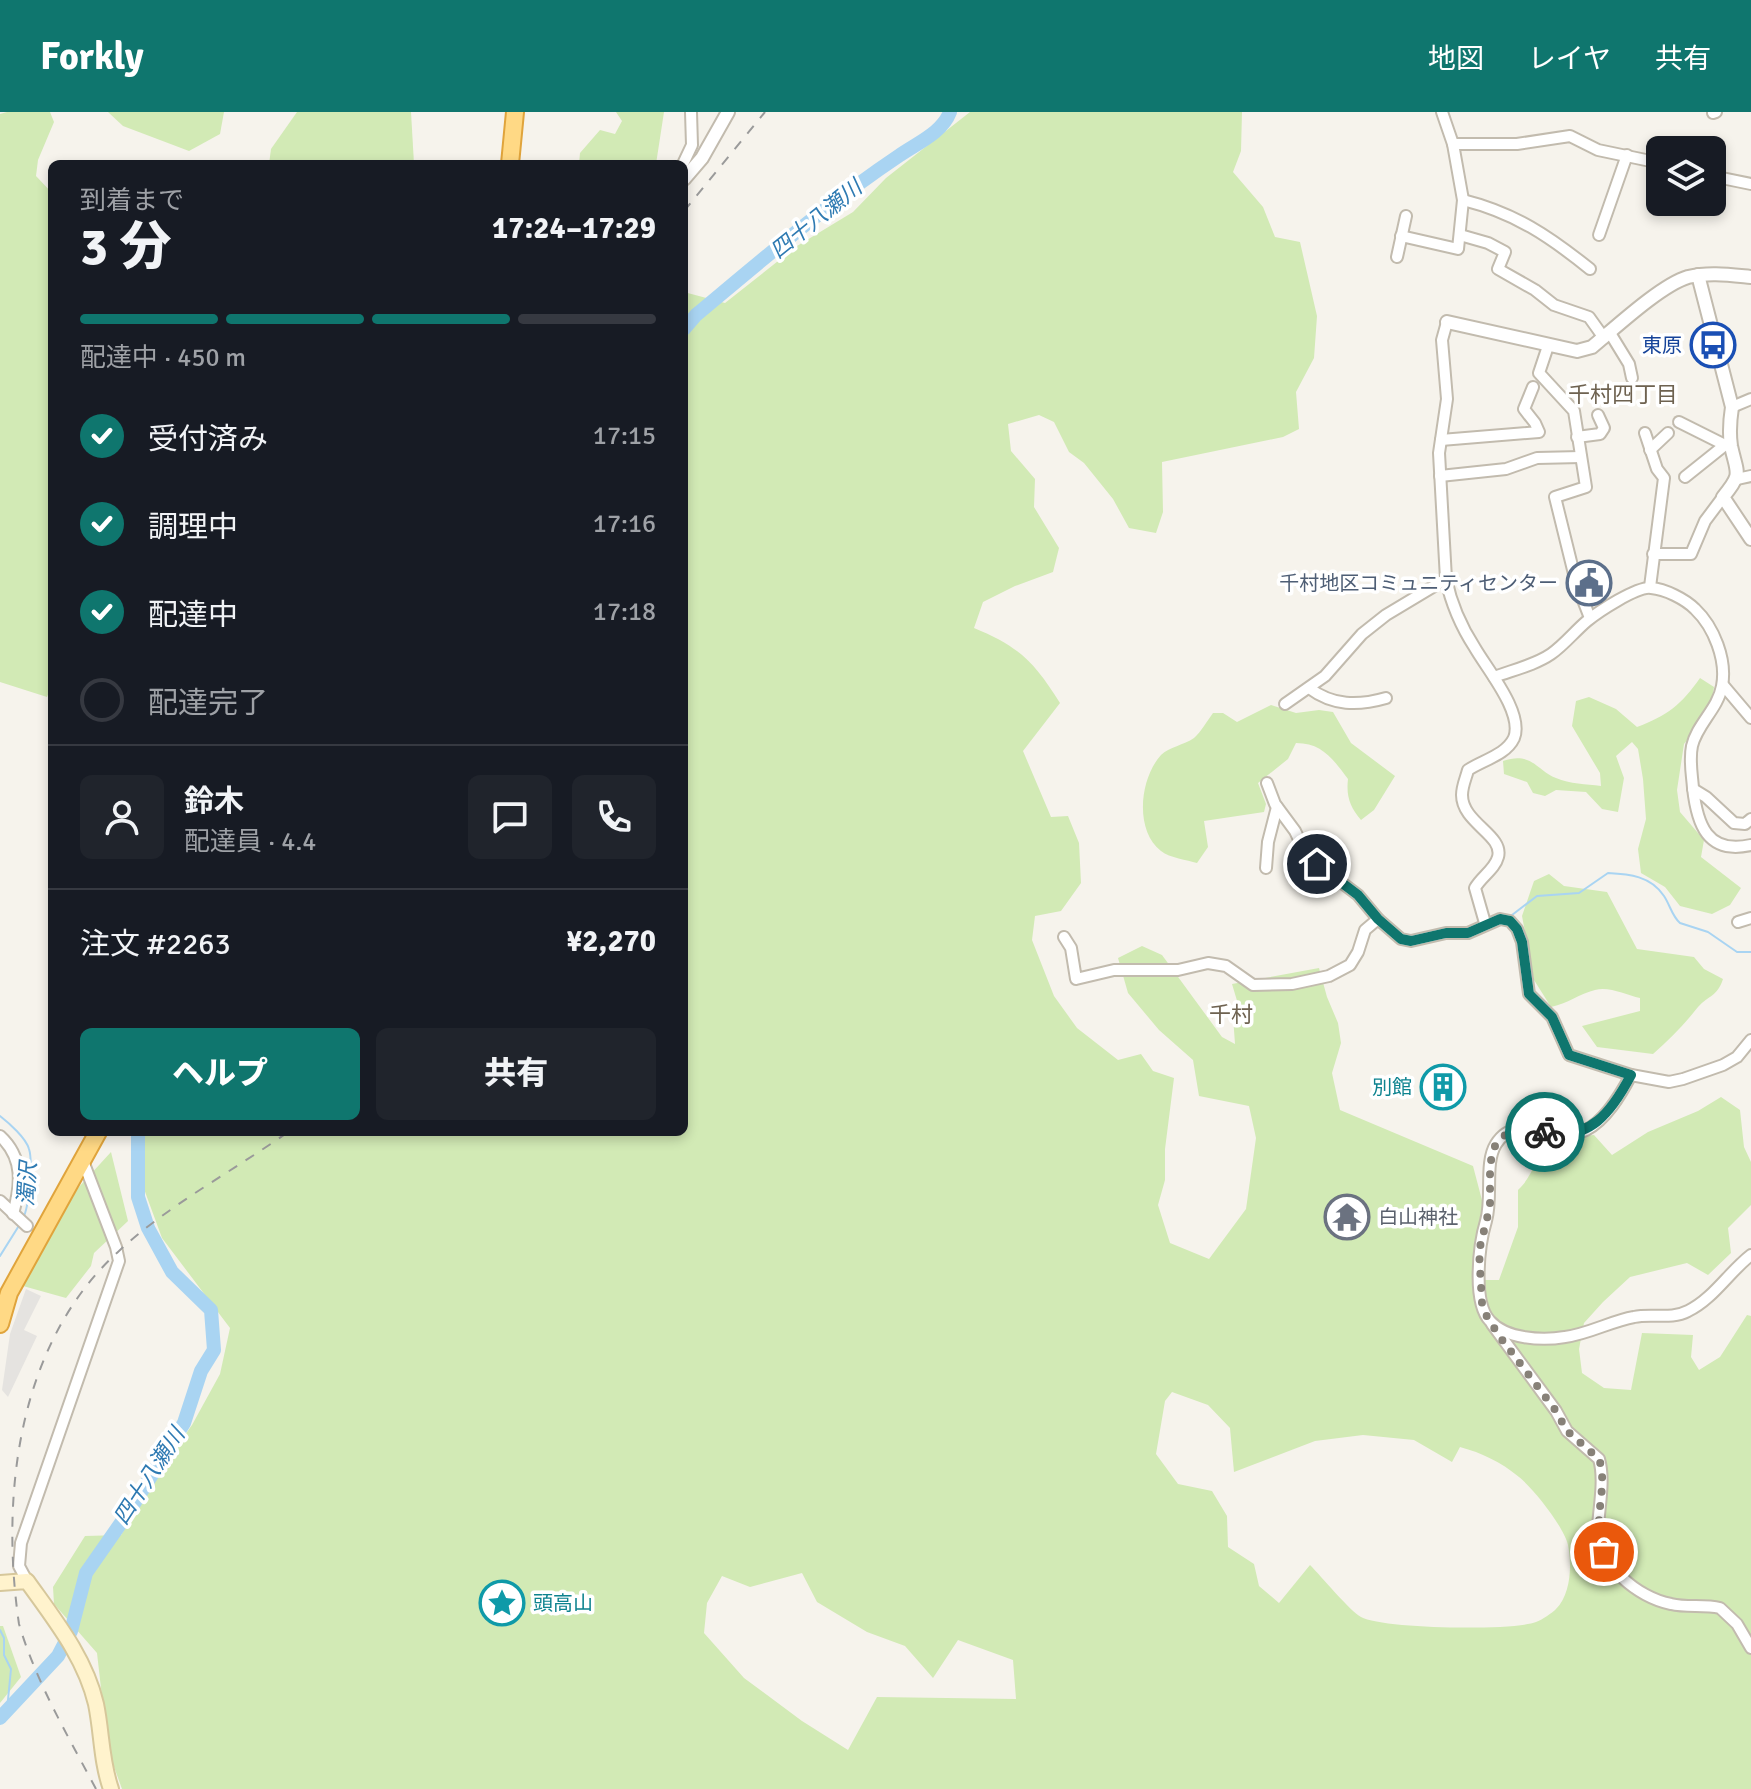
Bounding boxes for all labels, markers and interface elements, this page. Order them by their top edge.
text: Forkly [40,33,144,80]
text: 地図 [1428,42,1484,76]
text: レイヤ [1528,42,1611,76]
text: 共有 [1655,42,1711,76]
map controls [1646,136,1726,216]
button: layers [1646,136,1726,216]
water label: 四十八瀬川 [765,173,869,264]
text: 到着まで [80,185,184,217]
text: 17:24–17:29 [492,210,656,247]
text: 3 分 [80,215,172,279]
bus stop icon: 東原 [1689,321,1737,369]
place label: 東原 [1642,333,1682,358]
text: 配達中 · 450 m [80,342,246,374]
district label: 千村四丁目 [1568,381,1678,408]
icon: check [80,414,124,458]
text: 17:15 [593,420,656,452]
text: 受付済み [148,421,268,458]
icon: check [80,502,124,546]
text: 17:16 [593,508,656,540]
text: 調理中 [148,509,238,546]
public building icon: 千村地区コミュニティセンター [1565,559,1613,607]
place label: 千村地区コミュニティセンター [1279,571,1558,596]
icon: check [80,590,124,634]
text: 17:18 [593,596,656,628]
text: 配達中 [148,597,238,634]
text: 配達完了 [148,685,268,722]
button: person [80,775,164,859]
button: chat [468,775,552,859]
button: phone [572,775,656,859]
text: 鈴木 [184,783,244,820]
text: 配達員 · 4.4 [184,826,316,858]
pin [1283,830,1351,898]
icon: home [1295,842,1339,886]
text: ¥2,270 [566,923,656,960]
text: 注文 #2263 [80,926,231,963]
district label: 千村 [1209,1001,1253,1028]
button: ヘルプ [80,1028,360,1120]
button: 共有 [376,1028,656,1120]
building icon: 別館 [1419,1063,1467,1111]
place label: 別館 [1372,1075,1412,1100]
courier [1505,1092,1585,1172]
icon: bike [1523,1110,1567,1154]
water label: 濁沢 [12,1158,42,1207]
temple icon: 白山神社 [1323,1193,1371,1241]
place label: 白山神社 [1378,1205,1458,1230]
water label: 四十八瀬川 [108,1421,191,1529]
pin [1570,1518,1638,1586]
icon: bag [1582,1530,1626,1574]
place icon: 頭高山 [478,1579,526,1627]
place label: 頭高山 [533,1591,593,1616]

